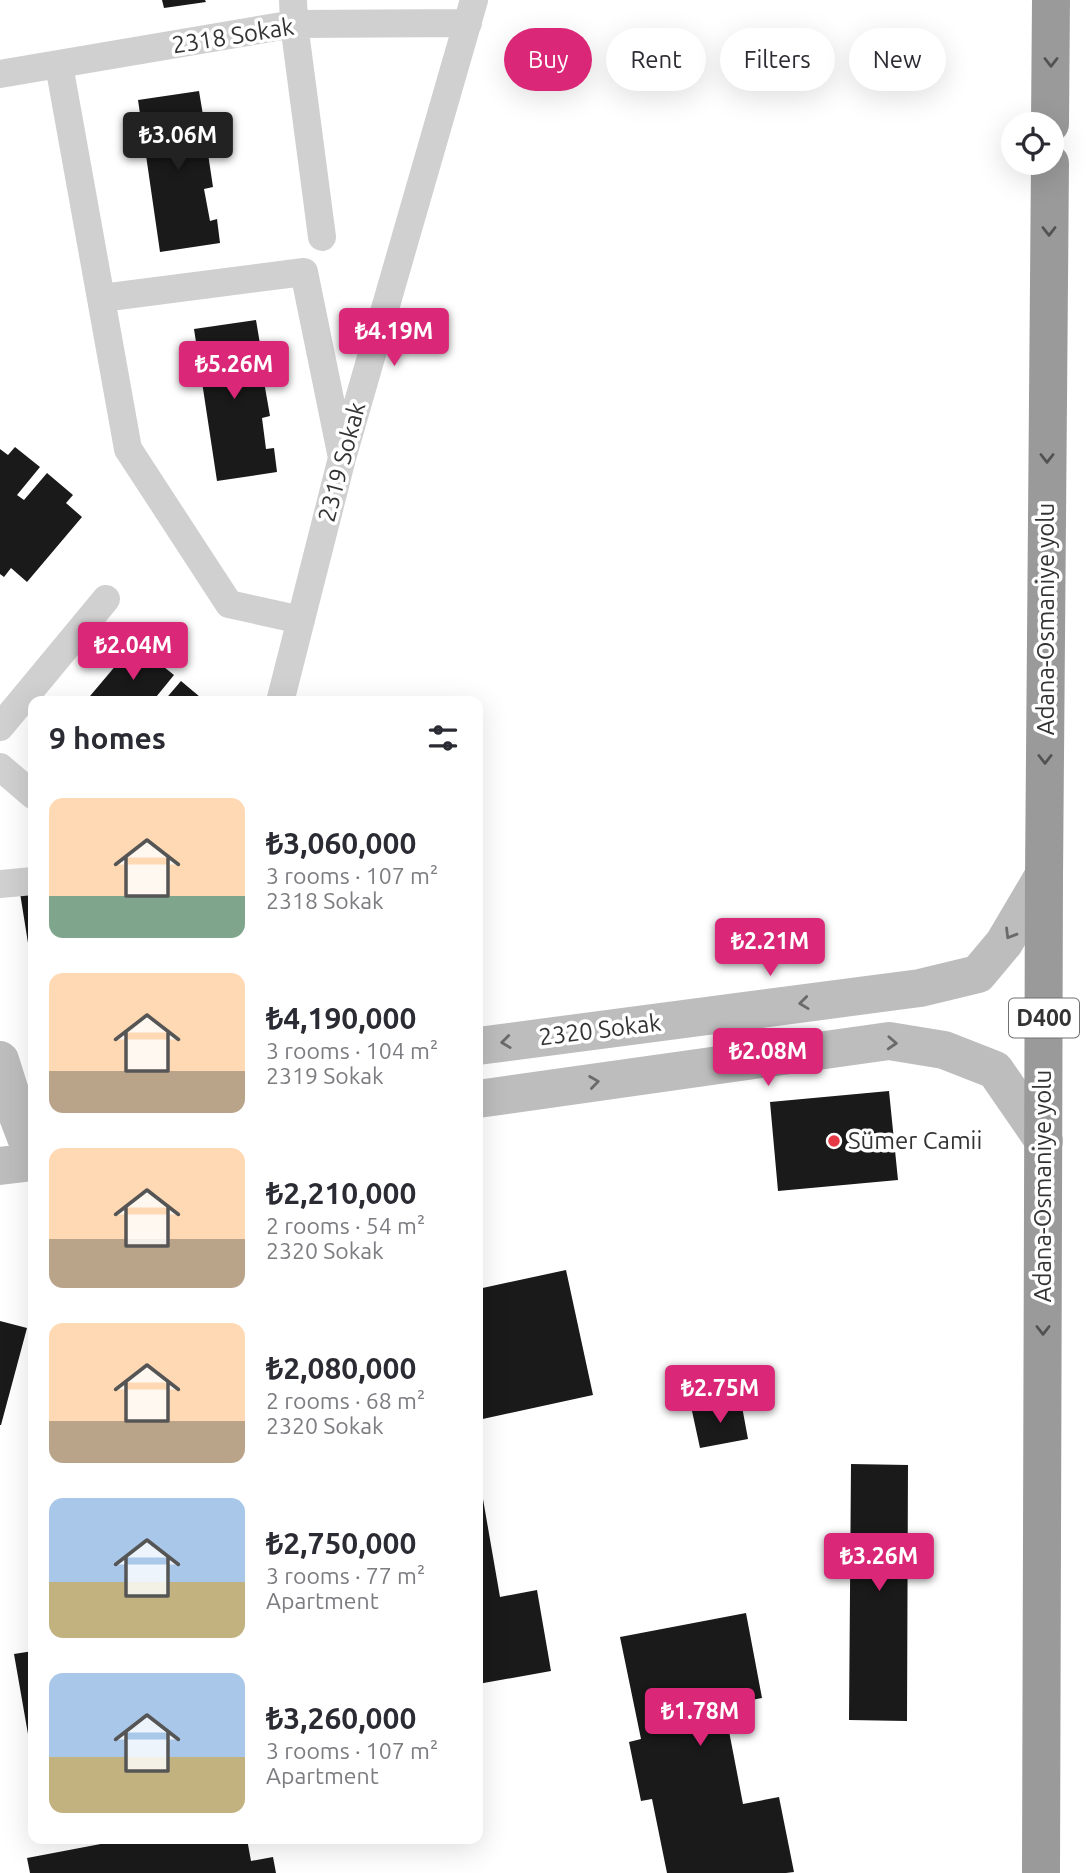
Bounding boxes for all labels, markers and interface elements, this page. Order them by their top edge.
street label: 2318 Sokak [170,13,296,58]
chip: Buy [504,28,592,91]
chip: Rent [606,28,706,91]
chip: Filters [720,28,835,91]
chip: New [849,28,946,91]
one-way arrow [1043,57,1059,68]
map controls [1001,112,1064,175]
button: locate [1001,112,1064,175]
pin: ₺3.06M [121,113,235,172]
text: ₺3.06M [139,122,217,147]
one-way arrow [1041,226,1057,237]
pin: ₺4.19M [337,308,451,368]
text: ₺4.19M [355,318,433,343]
pin: ₺5.26M [177,342,291,401]
text: ₺5.26M [195,351,273,376]
street label: 2319 Sokak [313,399,370,525]
one-way arrow [1040,453,1055,464]
street label: Adana-Osmaniye yolu [1032,503,1059,735]
pin: ₺2.04M [76,622,190,682]
text: ₺2.04M [94,632,172,657]
icon: filters [424,719,462,757]
text: 9 homes [49,721,166,755]
one-way arrow [1037,755,1053,765]
icon: home [105,826,189,910]
text: ₺3,060,000 [266,826,416,860]
text: 3 rooms · 107 m² [266,863,438,888]
text: 2318 Sokak [266,888,384,913]
pin: ₺2.21M [713,918,827,978]
one-way arrow [1005,926,1018,939]
text: ₺2.21M [731,928,809,953]
one-way arrow [798,996,810,1011]
road number: D400 [1009,998,1079,1037]
icon: home [105,1001,189,1085]
text: ₺4,190,000 [266,1001,416,1035]
street label: 2320 Sokak [537,1009,663,1050]
pin: ₺2.08M [711,1028,825,1088]
one-way arrow [500,1034,511,1049]
one-way arrow [887,1035,898,1050]
text: 3 rooms · 104 m² [266,1038,438,1063]
text: ₺2.08M [729,1038,807,1063]
text: 2319 Sokak [266,1063,384,1088]
street label: Adana-Osmaniye yolu [1029,1070,1056,1302]
one-way arrow [588,1075,600,1090]
place label: Sümer Camii [848,1127,982,1154]
marker: Sümer Camii [826,1133,842,1149]
icon: home [105,1176,189,1260]
text: ₺2,210,000 [266,1176,416,1210]
text: 2 rooms · 54 m² [266,1213,425,1238]
text: 2320 Sokak [266,1238,384,1263]
one-way arrow [1035,1325,1051,1336]
icon: home [105,1351,189,1435]
text: ₺2,080,000 [266,1351,416,1385]
pin: ₺2.75M [663,1366,777,1425]
text: ₺2.75M [681,1375,759,1400]
text: 2 rooms · 68 m² [266,1388,425,1413]
text: 2320 Sokak [266,1413,384,1438]
icon: home [105,1526,189,1610]
text: ₺2,750,000 [266,1526,416,1560]
pin: ₺3.26M [822,1534,936,1593]
text: ₺3.26M [840,1543,918,1568]
text: 3 rooms · 77 m² [266,1563,425,1588]
text: Apartment [266,1588,379,1613]
pin: ₺1.78M [643,1688,757,1748]
text: ₺1.78M [661,1698,739,1723]
icon: home [105,1701,189,1785]
text: ₺3,260,000 [266,1701,416,1735]
text: 3 rooms · 107 m² [266,1738,438,1763]
text: Apartment [266,1763,379,1788]

